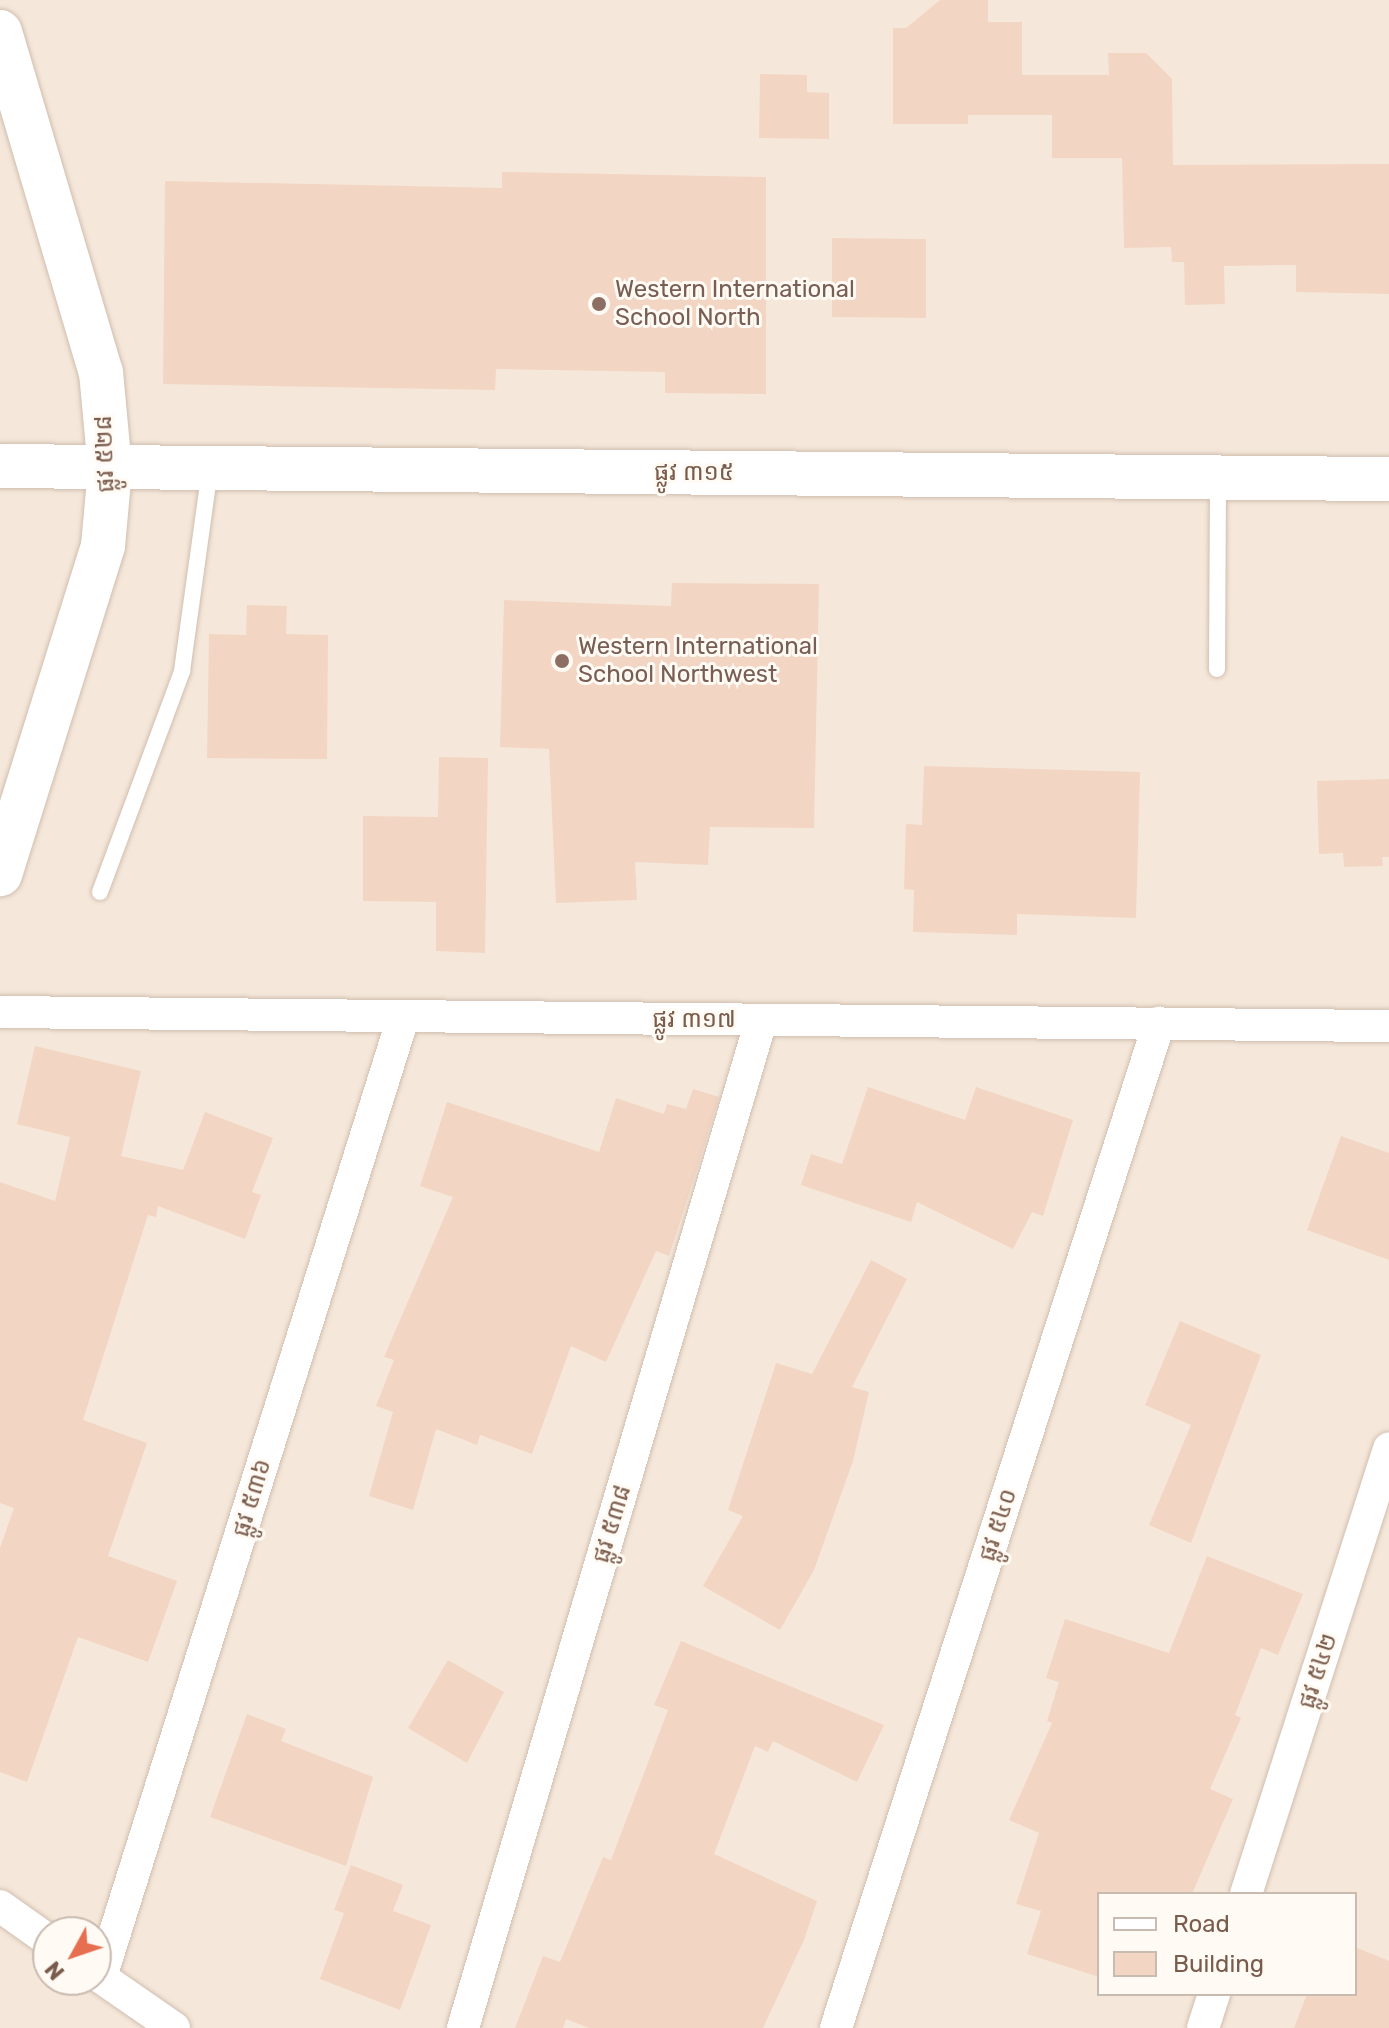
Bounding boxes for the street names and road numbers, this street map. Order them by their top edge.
street label: ផ្លូវ ៥២៨ [89,415,121,493]
street label: ផ្លូវ ៣១៥ [654,459,734,487]
street label: ផ្លូវ ៣១៧ [652,1006,736,1034]
street label: ផ្លូវ ៥៣៦ [227,1455,277,1541]
street label: ផ្លូវ ៥៣៨ [587,1481,637,1567]
street label: ផ្លូវ ៥៤០ [973,1485,1023,1565]
street label: ផ្លូវ ៥៤២ [1292,1630,1344,1712]

